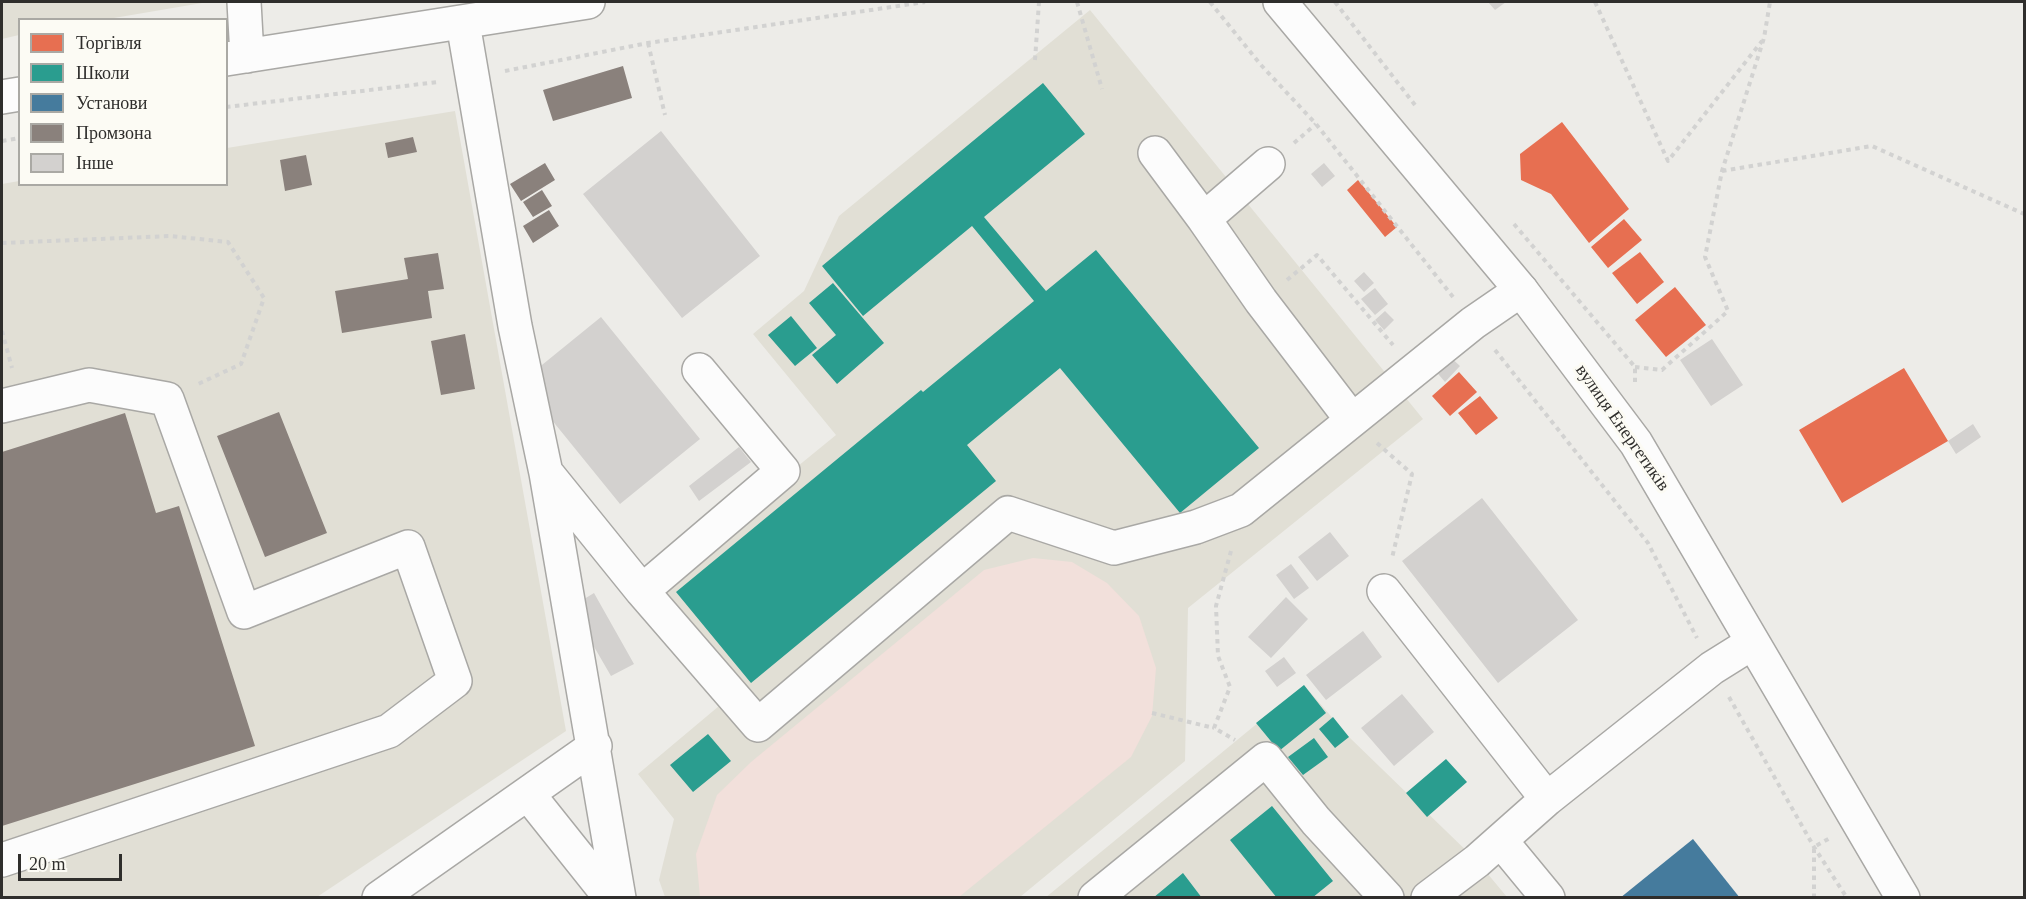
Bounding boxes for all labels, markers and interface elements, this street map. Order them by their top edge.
legend [18,18,228,186]
text: Торгівля [76,33,142,53]
text: Школи [76,63,129,83]
text: Установи [76,93,147,113]
text: Промзона [76,123,152,143]
text: Інше [76,153,113,173]
street label: вулиця Енергетиків [1570,361,1674,495]
scale bar [21,842,124,880]
text: 20 m [29,854,66,874]

